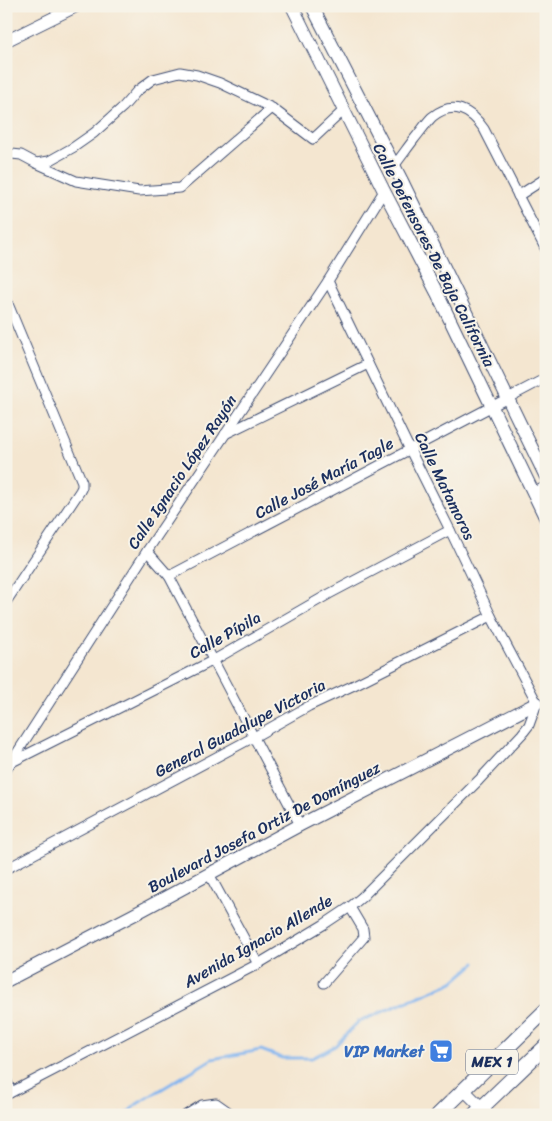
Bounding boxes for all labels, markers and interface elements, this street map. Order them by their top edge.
street label: Calle Defensores De Baja California [365,138,504,373]
street label: Calle Ignacio López Rayón [119,388,245,555]
street label: Calle Matamoros [406,427,484,545]
street label: Calle José María Tagle [249,429,399,527]
street label: Calle Pípila [184,603,266,667]
street label: General Guadalupe Victoria [149,670,331,786]
street label: Boulevard Josefa Ortiz De Domínguez [142,753,386,901]
street label: Avenida Ignacio Allende [177,886,338,996]
place label: VIP Market [344,1037,426,1066]
supermarket icon: VIP Market [428,1038,454,1064]
road number: MEX 1 [466,1050,518,1074]

